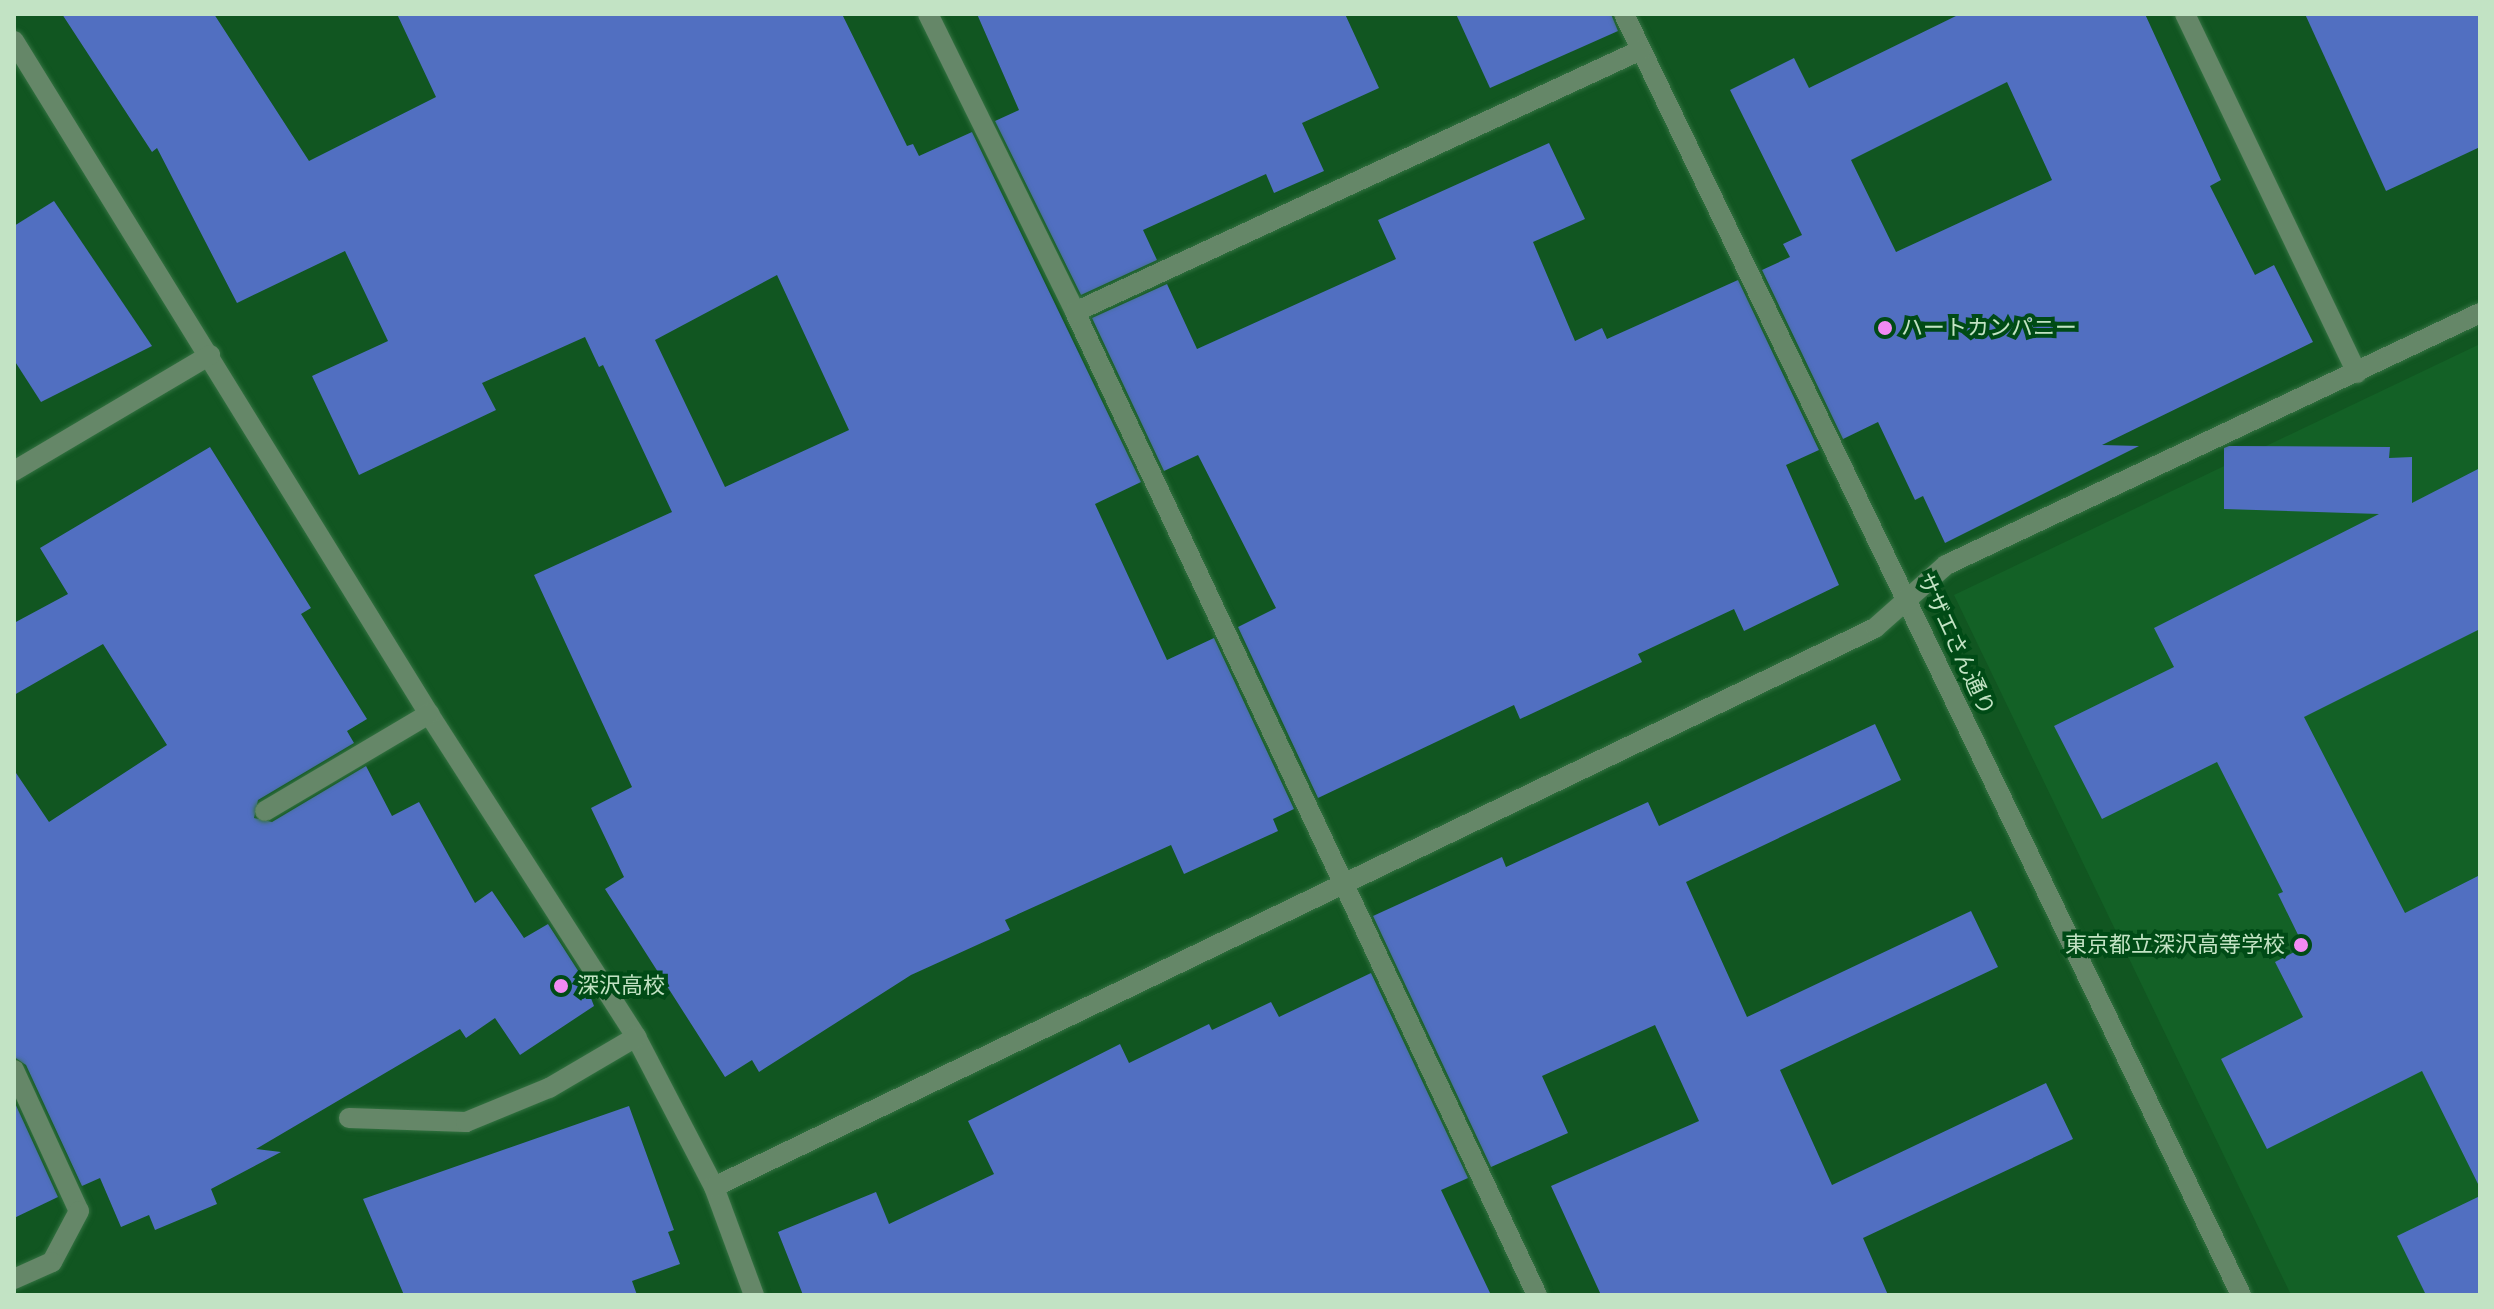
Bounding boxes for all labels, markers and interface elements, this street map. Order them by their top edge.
place label: ハートカンパニー [1901,315,2077,341]
marker: ハートカンパニー [1876,319,1894,337]
street label: サザエさん通り [1911,569,2001,719]
place label: 東京都立深沢高等学校 [2065,932,2285,958]
marker: 東京都立深沢高等学校 [2292,936,2310,954]
place label: 深沢高校 [577,973,665,999]
marker: 深沢高校 [552,977,570,995]

